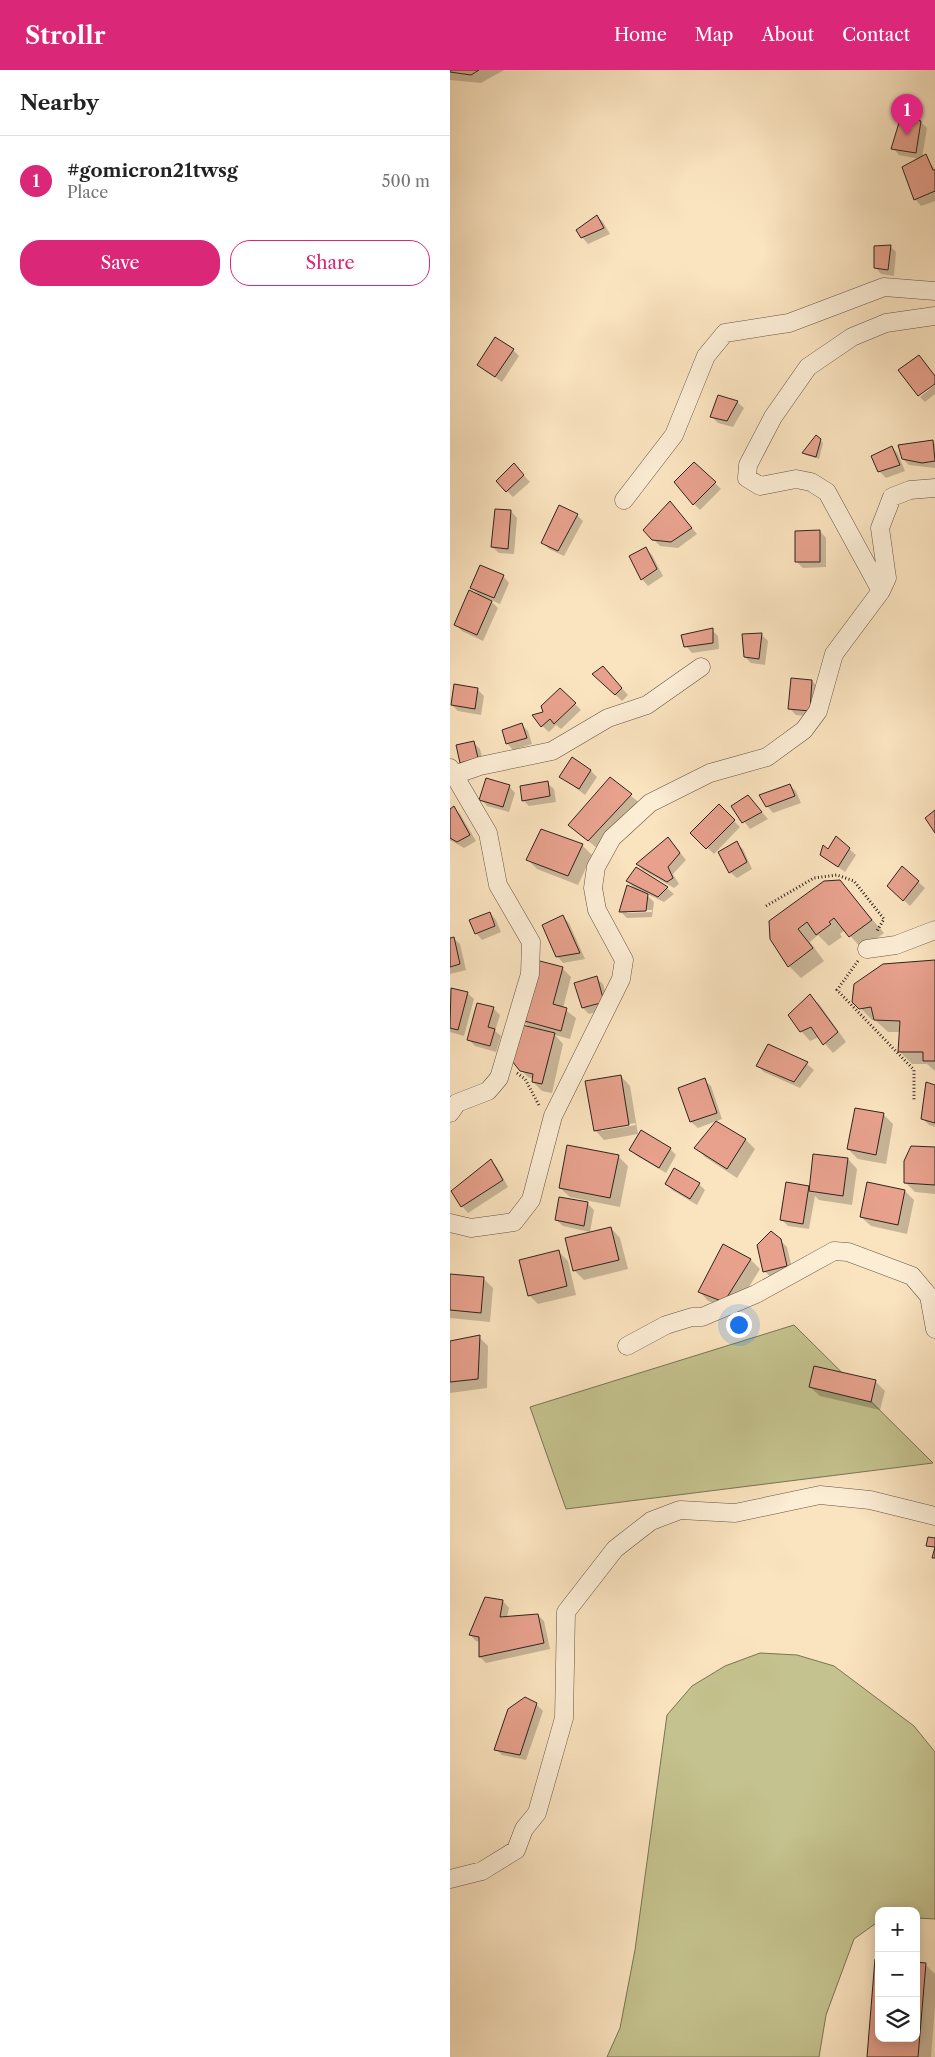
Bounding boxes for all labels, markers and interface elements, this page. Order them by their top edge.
text: Strollr [25,21,105,50]
text: Home [614,24,667,46]
text: Map [695,24,733,46]
text: About [761,24,814,46]
text: Contact [842,24,910,46]
text: Nearby [20,90,99,115]
pin: 1 [891,94,923,135]
text: #gomicron21twsg [67,159,238,182]
text: 1 [32,171,40,191]
text: 500 m [382,171,430,191]
text: Place [67,182,108,202]
button: Save [20,240,220,286]
button: Share [230,240,430,286]
your location [726,1312,752,1338]
map controls [875,1907,920,2042]
button: + [875,1907,920,1952]
button: − [875,1952,920,1997]
button: layers [875,1997,920,2042]

